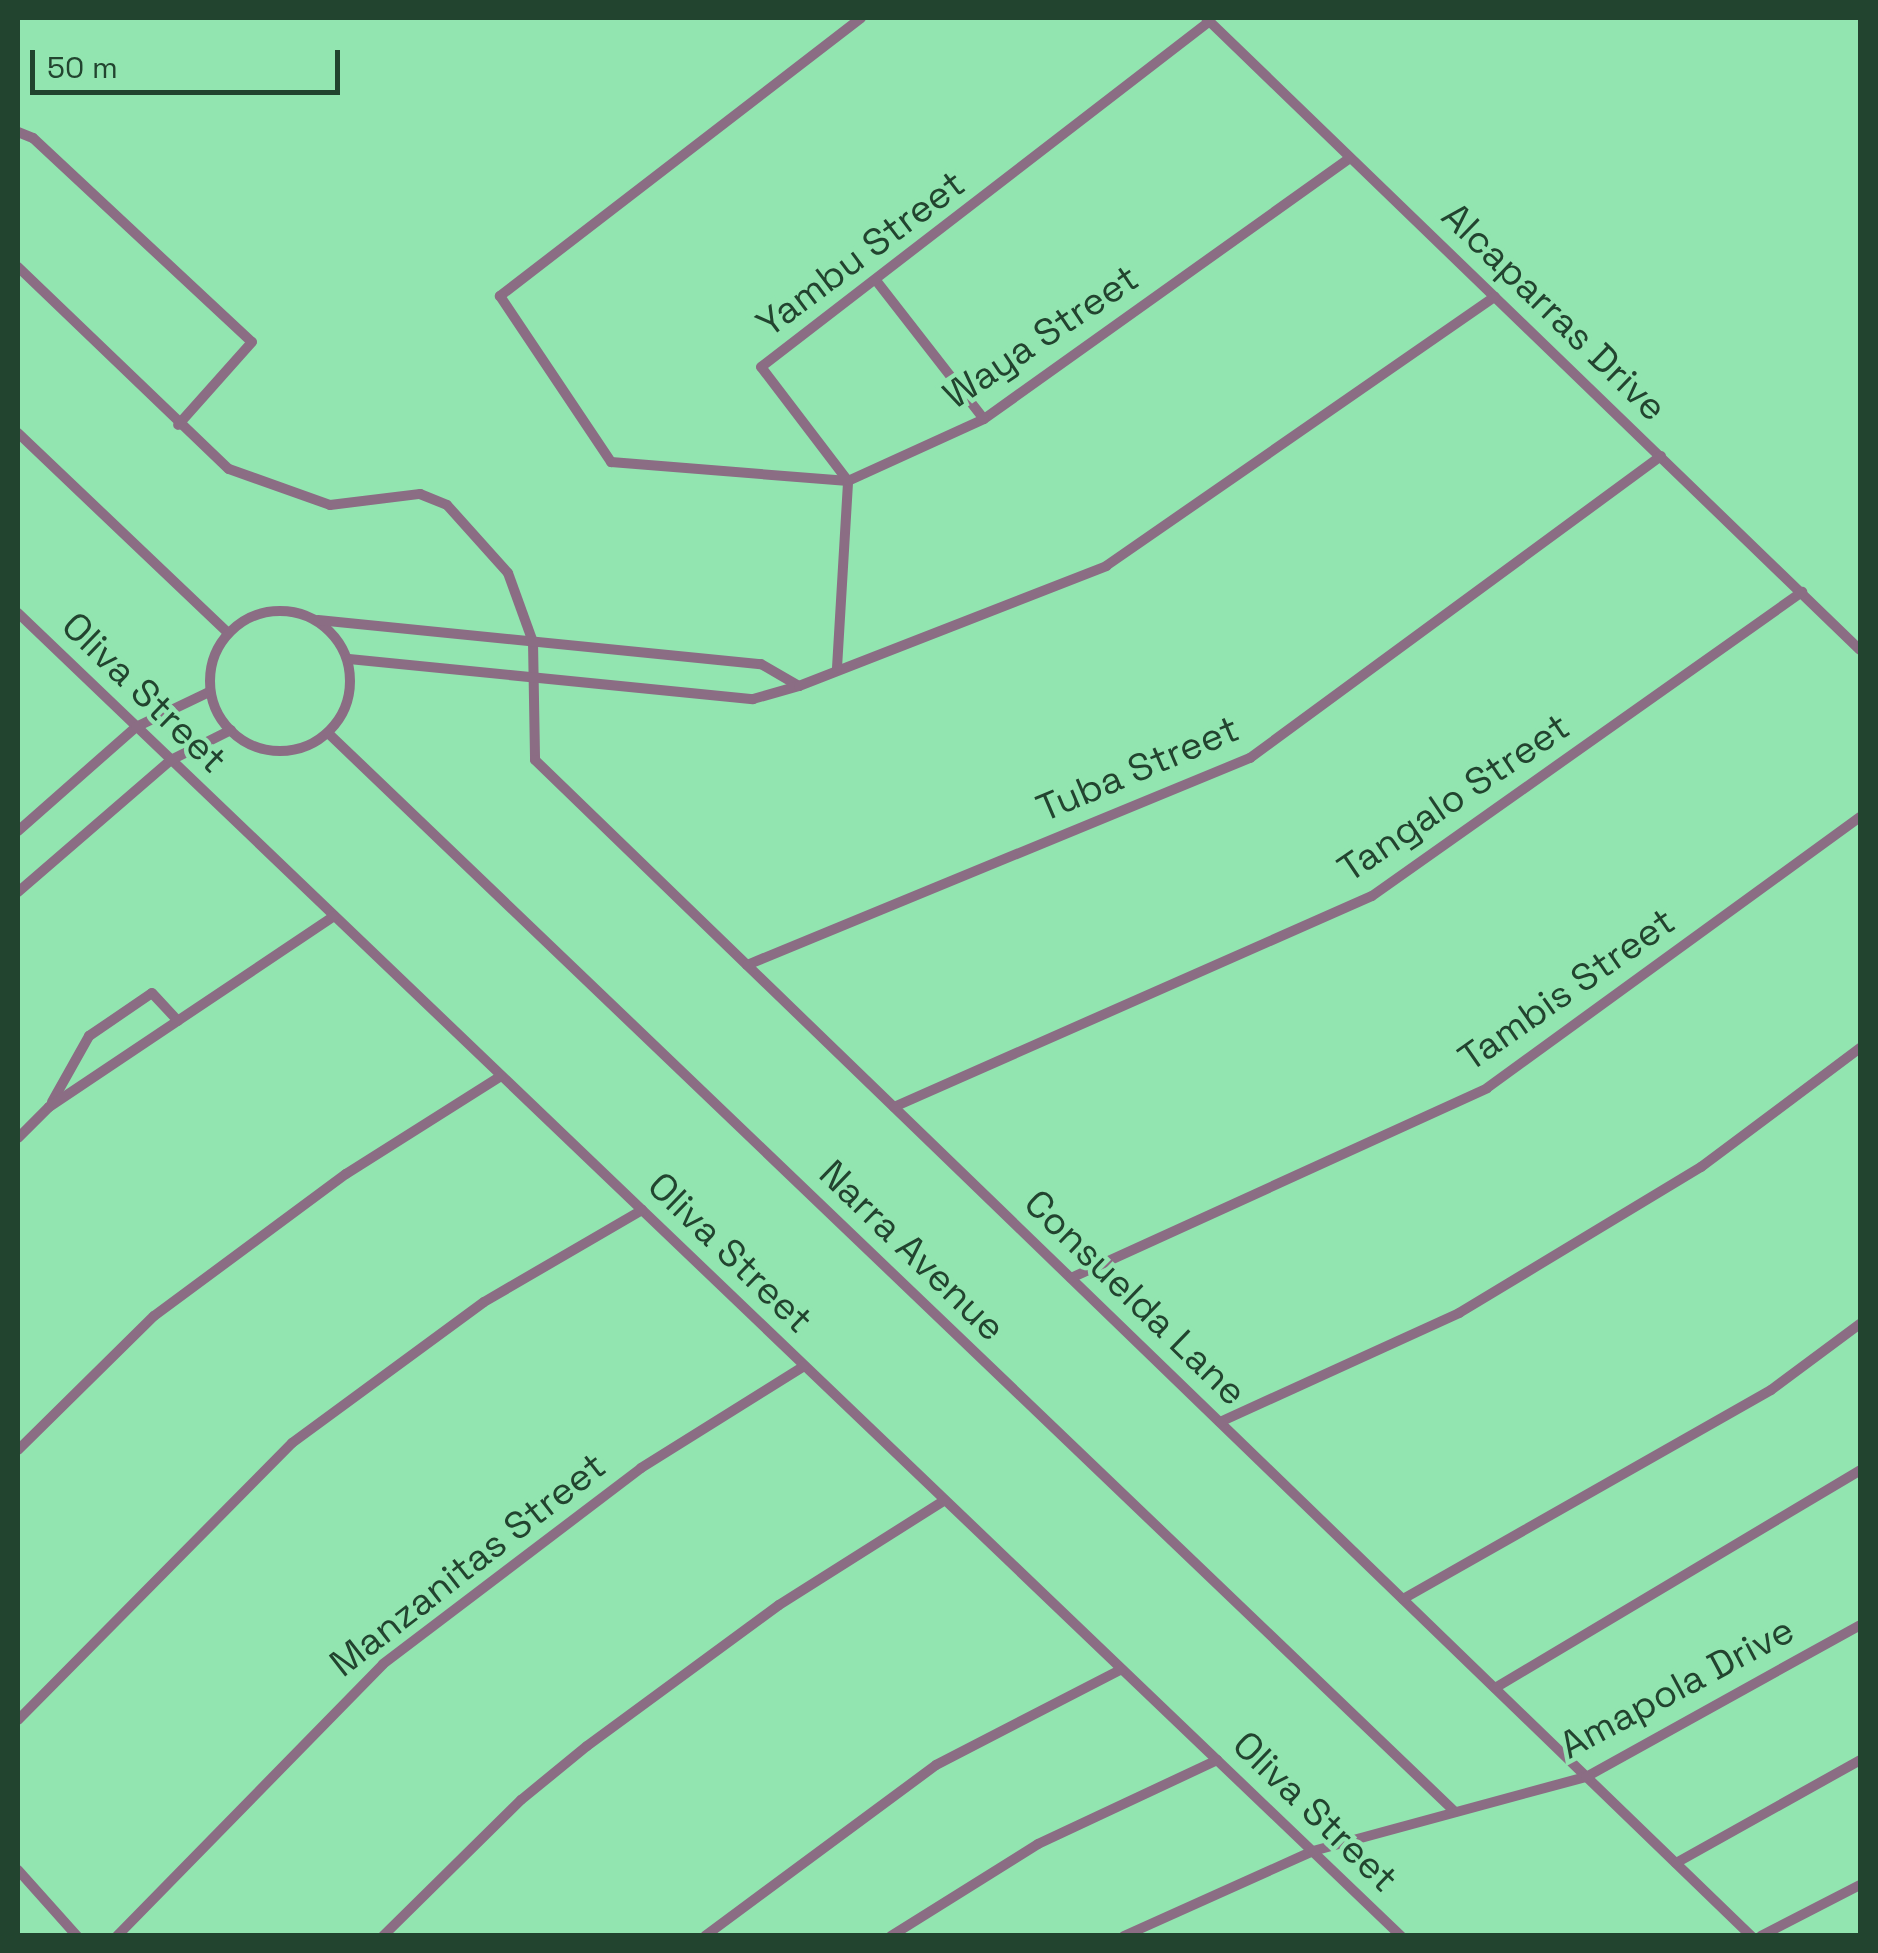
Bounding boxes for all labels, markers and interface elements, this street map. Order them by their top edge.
scale bar [35,30,345,92]
text: 50 m [47,48,118,87]
street label: Yambu Street [748,161,974,347]
street label: Alcaparras Drive [1432,193,1676,431]
street label: Waya Street [935,255,1147,419]
street label: Oliva Street [52,603,236,783]
street label: Tangalo Street [1330,704,1578,892]
street label: Tuba Street [1030,706,1246,832]
street label: Tambis Street [1450,899,1684,1081]
street label: Narra Avenue [810,1151,1014,1351]
street label: Oliva Street [638,1163,822,1343]
street label: Consuelda Lane [1015,1181,1255,1415]
street label: Manzanitas Street [321,1443,615,1687]
street label: Amapola Drive [1552,1607,1802,1769]
street label: Oliva Street [1223,1722,1407,1902]

